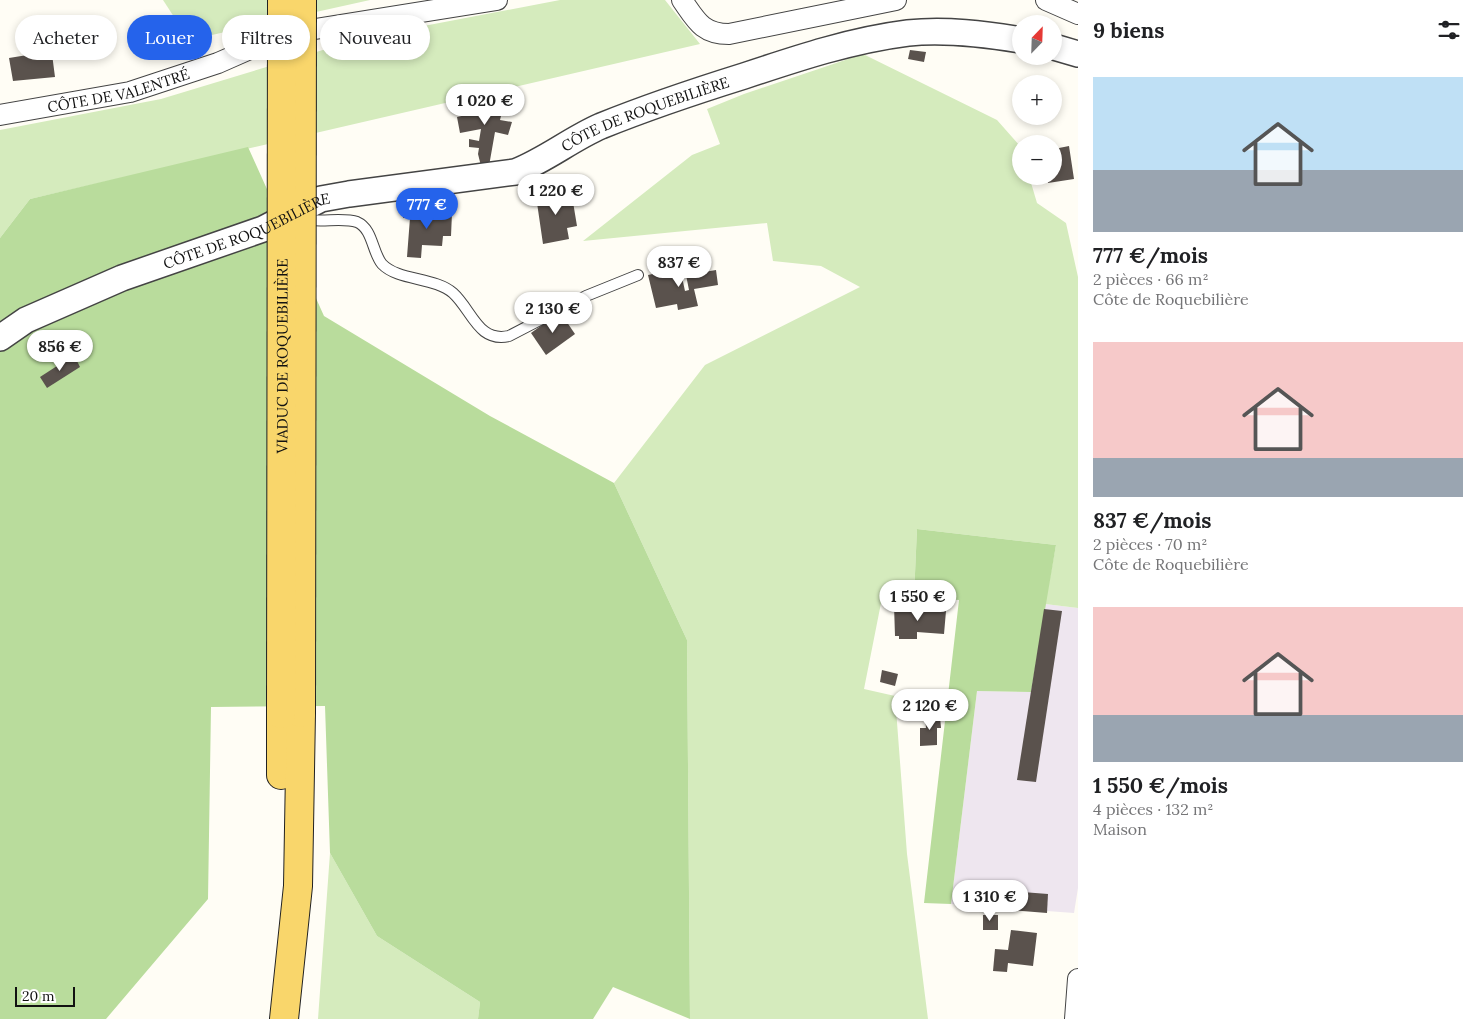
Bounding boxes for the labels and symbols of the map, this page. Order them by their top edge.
north arrow [1012,15,1062,65]
street label: CÔTE DE VALENTRÉ [46,64,192,116]
street label: CÔTE DE ROQUEBILIÈRE [557,72,731,155]
pin: 1 020 € [439,84,531,126]
pin: 1 220 € [510,174,602,216]
street label: CÔTE DE ROQUEBILIÈRE [160,188,331,273]
pin: 777 € [392,188,462,230]
pin: 837 € [644,246,714,288]
street label: VIADUC DE ROQUEBILIÈRE [272,258,291,455]
pin: 2 130 € [507,292,599,334]
pin: 856 € [25,330,95,372]
pin: 1 550 € [872,580,964,622]
pin: 2 120 € [884,688,976,731]
pin: 1 310 € [944,880,1036,922]
scale bar [15,984,75,1007]

